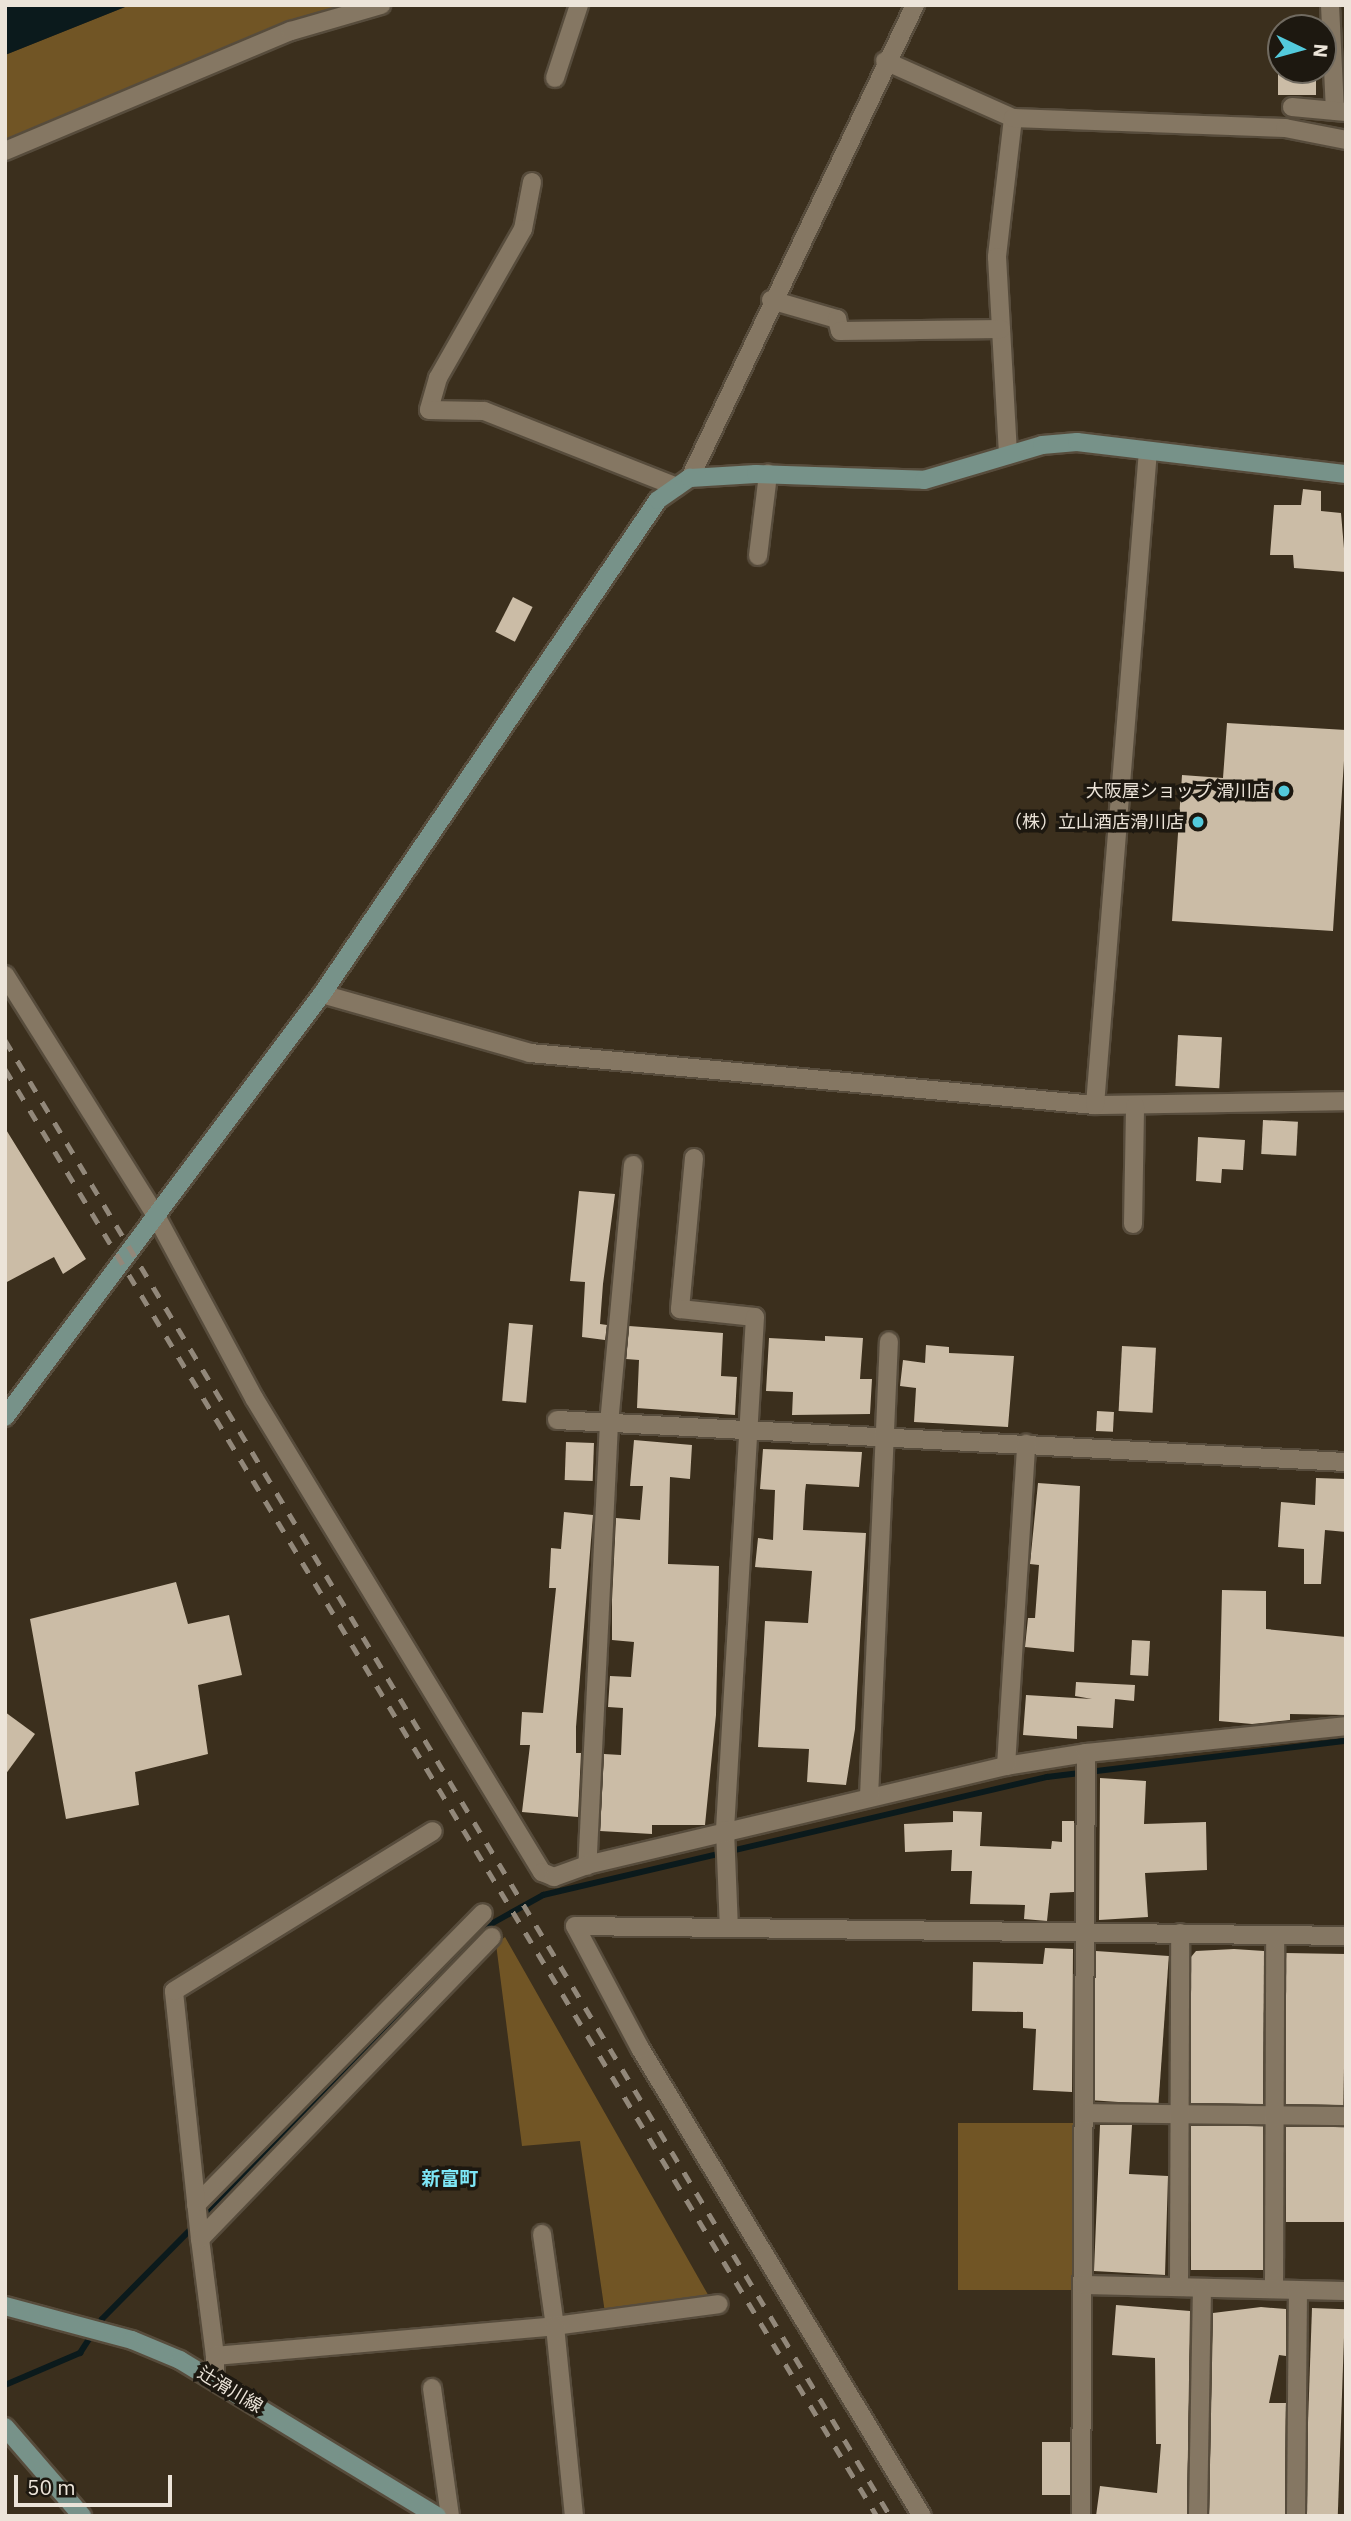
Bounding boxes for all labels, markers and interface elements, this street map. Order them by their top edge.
north arrow [1267,14,1337,84]
text: N [1308,43,1333,59]
place label: 大阪屋ショップ 滑川店 [1086,780,1270,802]
marker: 大阪屋ショップ 滑川店 [1276,783,1292,799]
place label: （株）立山酒店滑川店 [1004,811,1184,833]
marker: （株）立山酒店滑川店 [1190,814,1206,830]
district label: 新富町 [422,2168,478,2190]
street label: 辻滑川線 [194,2362,266,2418]
scale bar [18,2462,175,2506]
text: 50 m [27,2473,76,2501]

